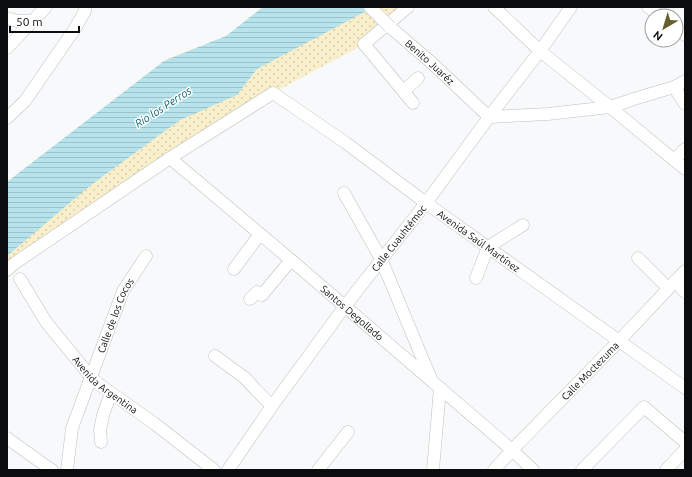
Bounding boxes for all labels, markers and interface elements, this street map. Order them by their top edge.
scale bar [10,8,79,34]
north arrow [644,8,684,48]
text: 50 m [16,15,43,28]
text: N [651,29,665,43]
street label: Benito Juaréz [403,37,457,87]
water label: Rio los Perros [132,84,194,130]
street label: Calle Cuauhtémoc [369,202,428,273]
street label: Avenida Saúl Martínez [435,207,523,274]
street label: Calle de los Cocos [95,276,136,354]
street label: Santos Degollado [319,283,386,343]
street label: Calle Moctezuma [559,339,621,402]
street label: Avenida Argentina [70,354,140,416]

